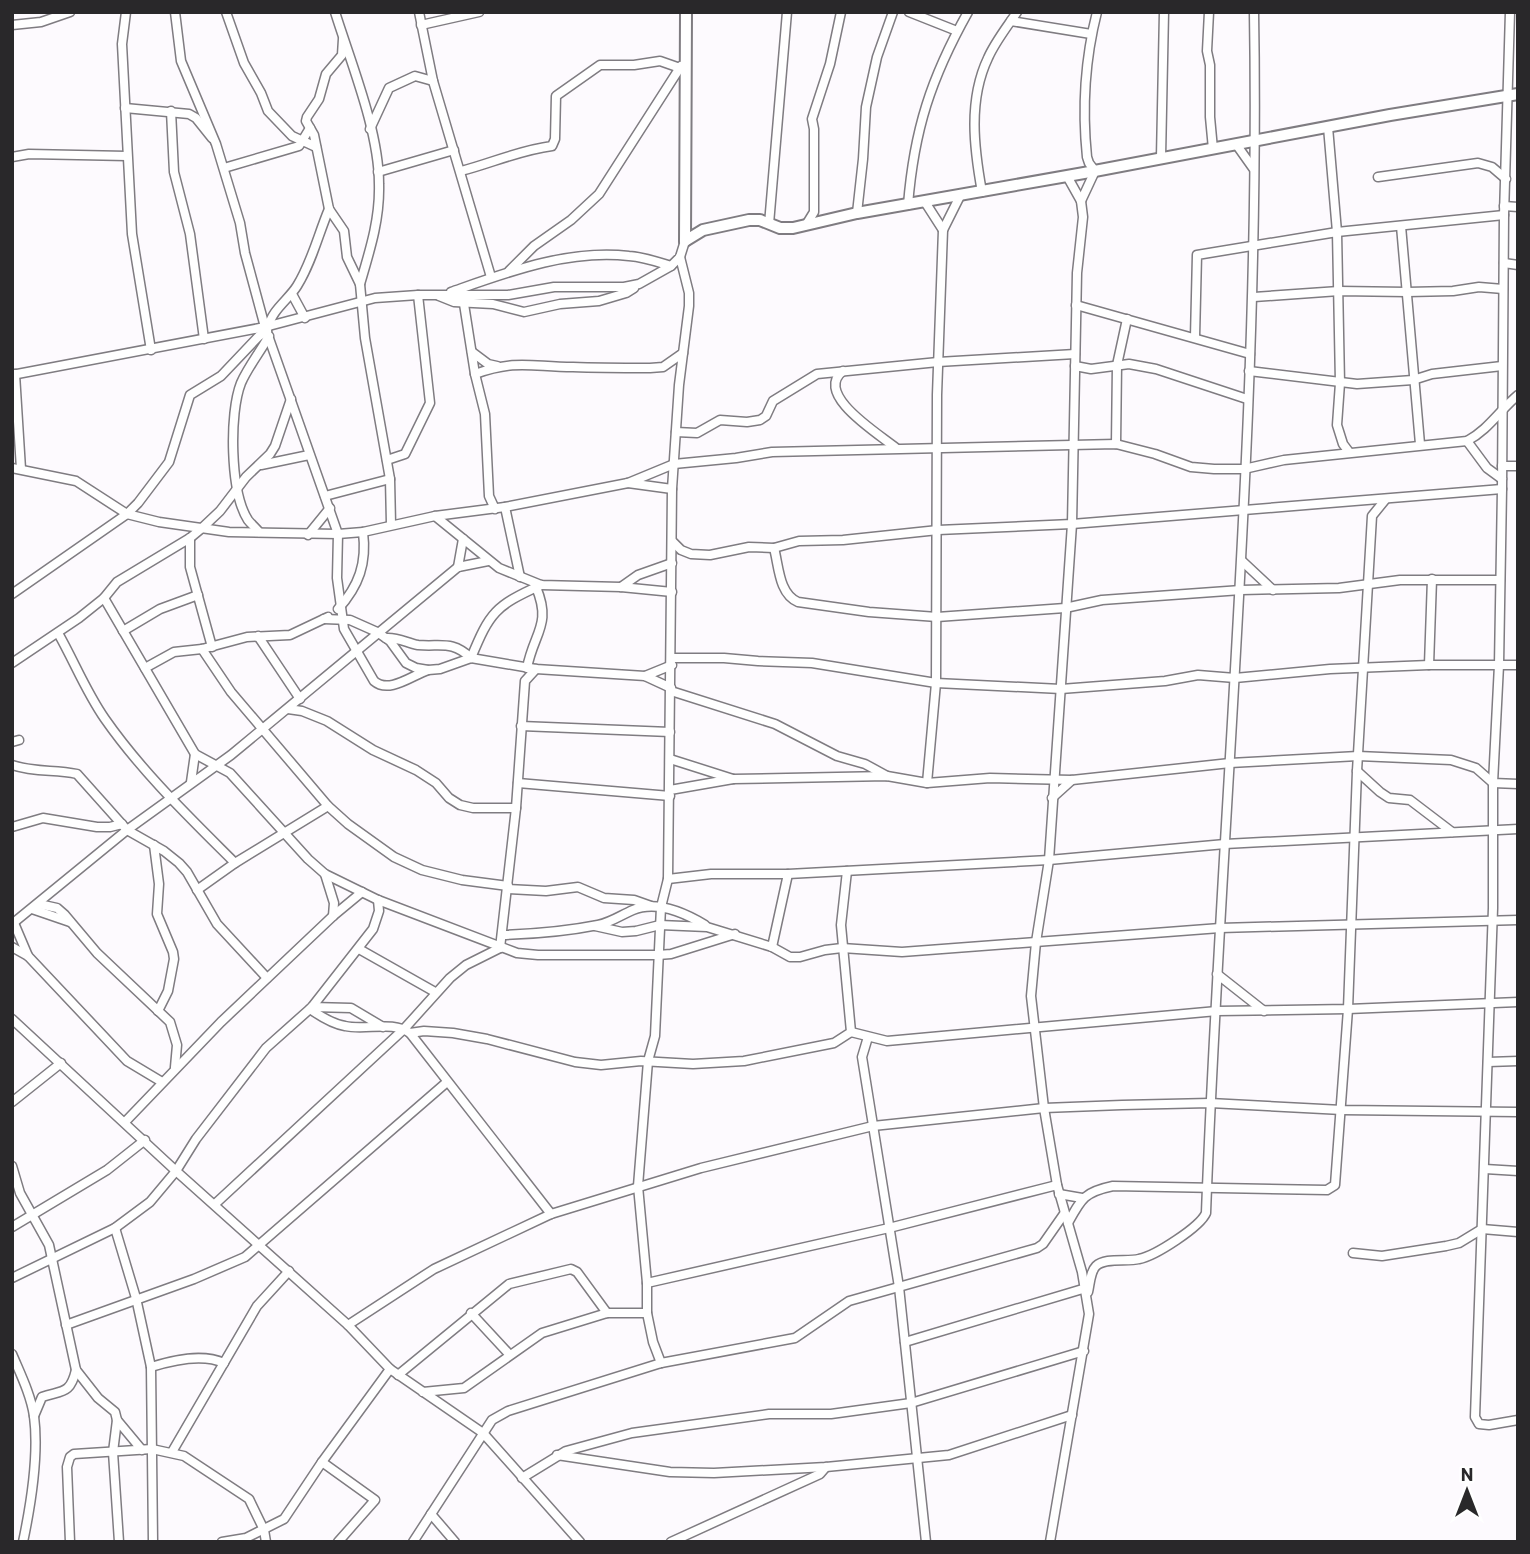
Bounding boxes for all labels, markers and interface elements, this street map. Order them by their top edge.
north arrow [1432,1456,1502,1526]
text: N [1461,1462,1473,1485]

